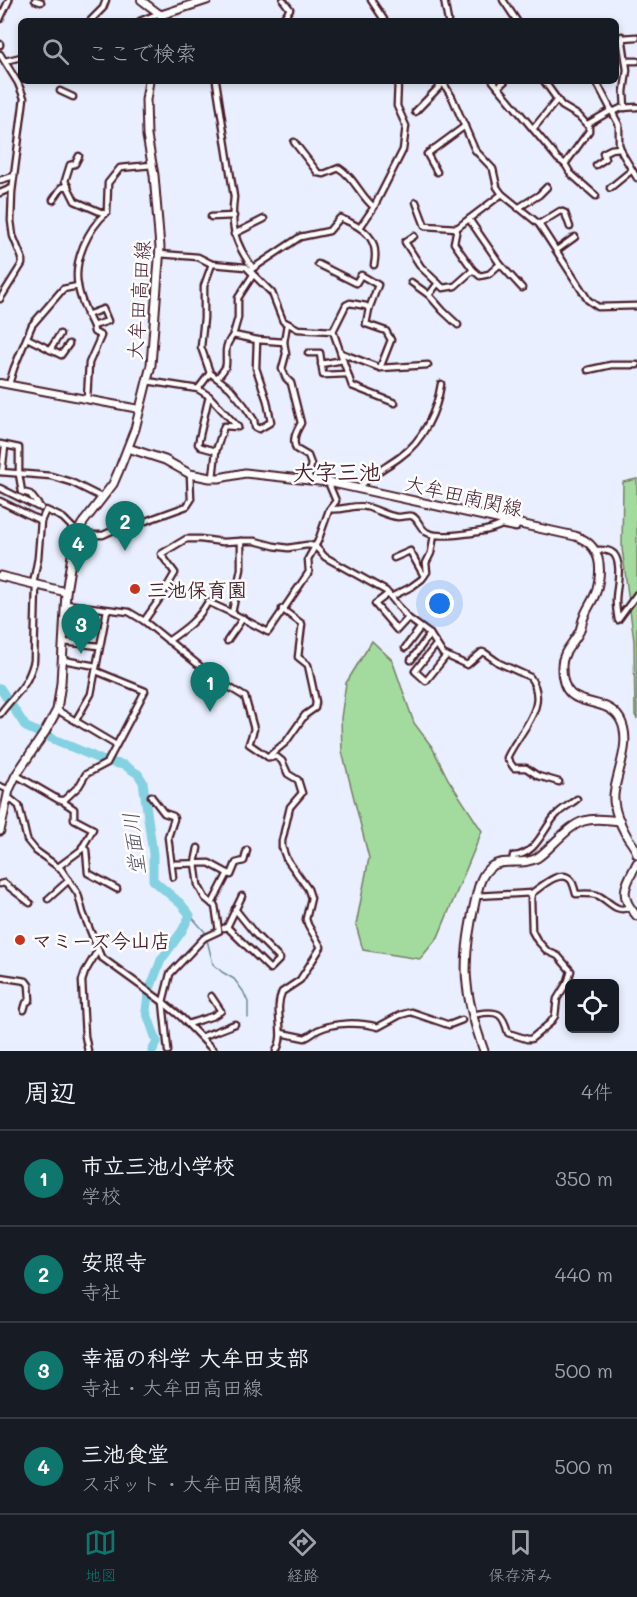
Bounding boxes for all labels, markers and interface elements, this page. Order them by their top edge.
search box [18,18,619,84]
icon: search [39,35,72,68]
text: ここで検索 [87,38,197,67]
street label: 大牟田高田線 [121,239,155,361]
district label: 大字三池 [293,457,381,486]
street label: 大牟田南関線 [403,469,525,521]
pin: 2 [106,502,144,551]
pin: 4 [58,524,98,573]
place label: 三池保育園 [147,576,247,602]
marker: 三池保育園 [128,582,142,596]
your location [425,589,454,618]
pin: 3 [62,604,100,654]
pin: 1 [190,662,230,712]
water label: 堂面川 [116,811,150,877]
place label: マミーズ今山店 [32,927,170,953]
marker: マミーズ今山店 [13,933,27,947]
map controls [565,979,619,1033]
button: locate [565,979,619,1033]
text: 周辺 [24,1075,76,1109]
text: 4件 [581,1078,613,1104]
text: 市立三池小学校 [81,1151,235,1180]
text: 1 [39,1165,48,1191]
text: 350 m [555,1165,613,1191]
text: 学校 [81,1182,121,1208]
text: 安照寺 [81,1247,147,1276]
text: 2 [38,1261,49,1287]
text: 440 m [555,1261,613,1287]
text: 寺社 [81,1278,121,1304]
text: 幸福の科学 大牟田支部 [81,1343,309,1372]
text: 3 [38,1357,50,1383]
text: 500 m [554,1357,613,1383]
text: 寺社 · 大牟田高田線 [81,1374,263,1400]
text: 三池食堂 [81,1439,169,1468]
text: 4 [37,1453,50,1479]
text: 500 m [554,1453,613,1479]
text: スポット · 大牟田南関線 [81,1470,303,1496]
tab: 地図 [84,1526,117,1586]
tab: 経路 [286,1526,319,1586]
tab: 保存済み [488,1526,552,1586]

